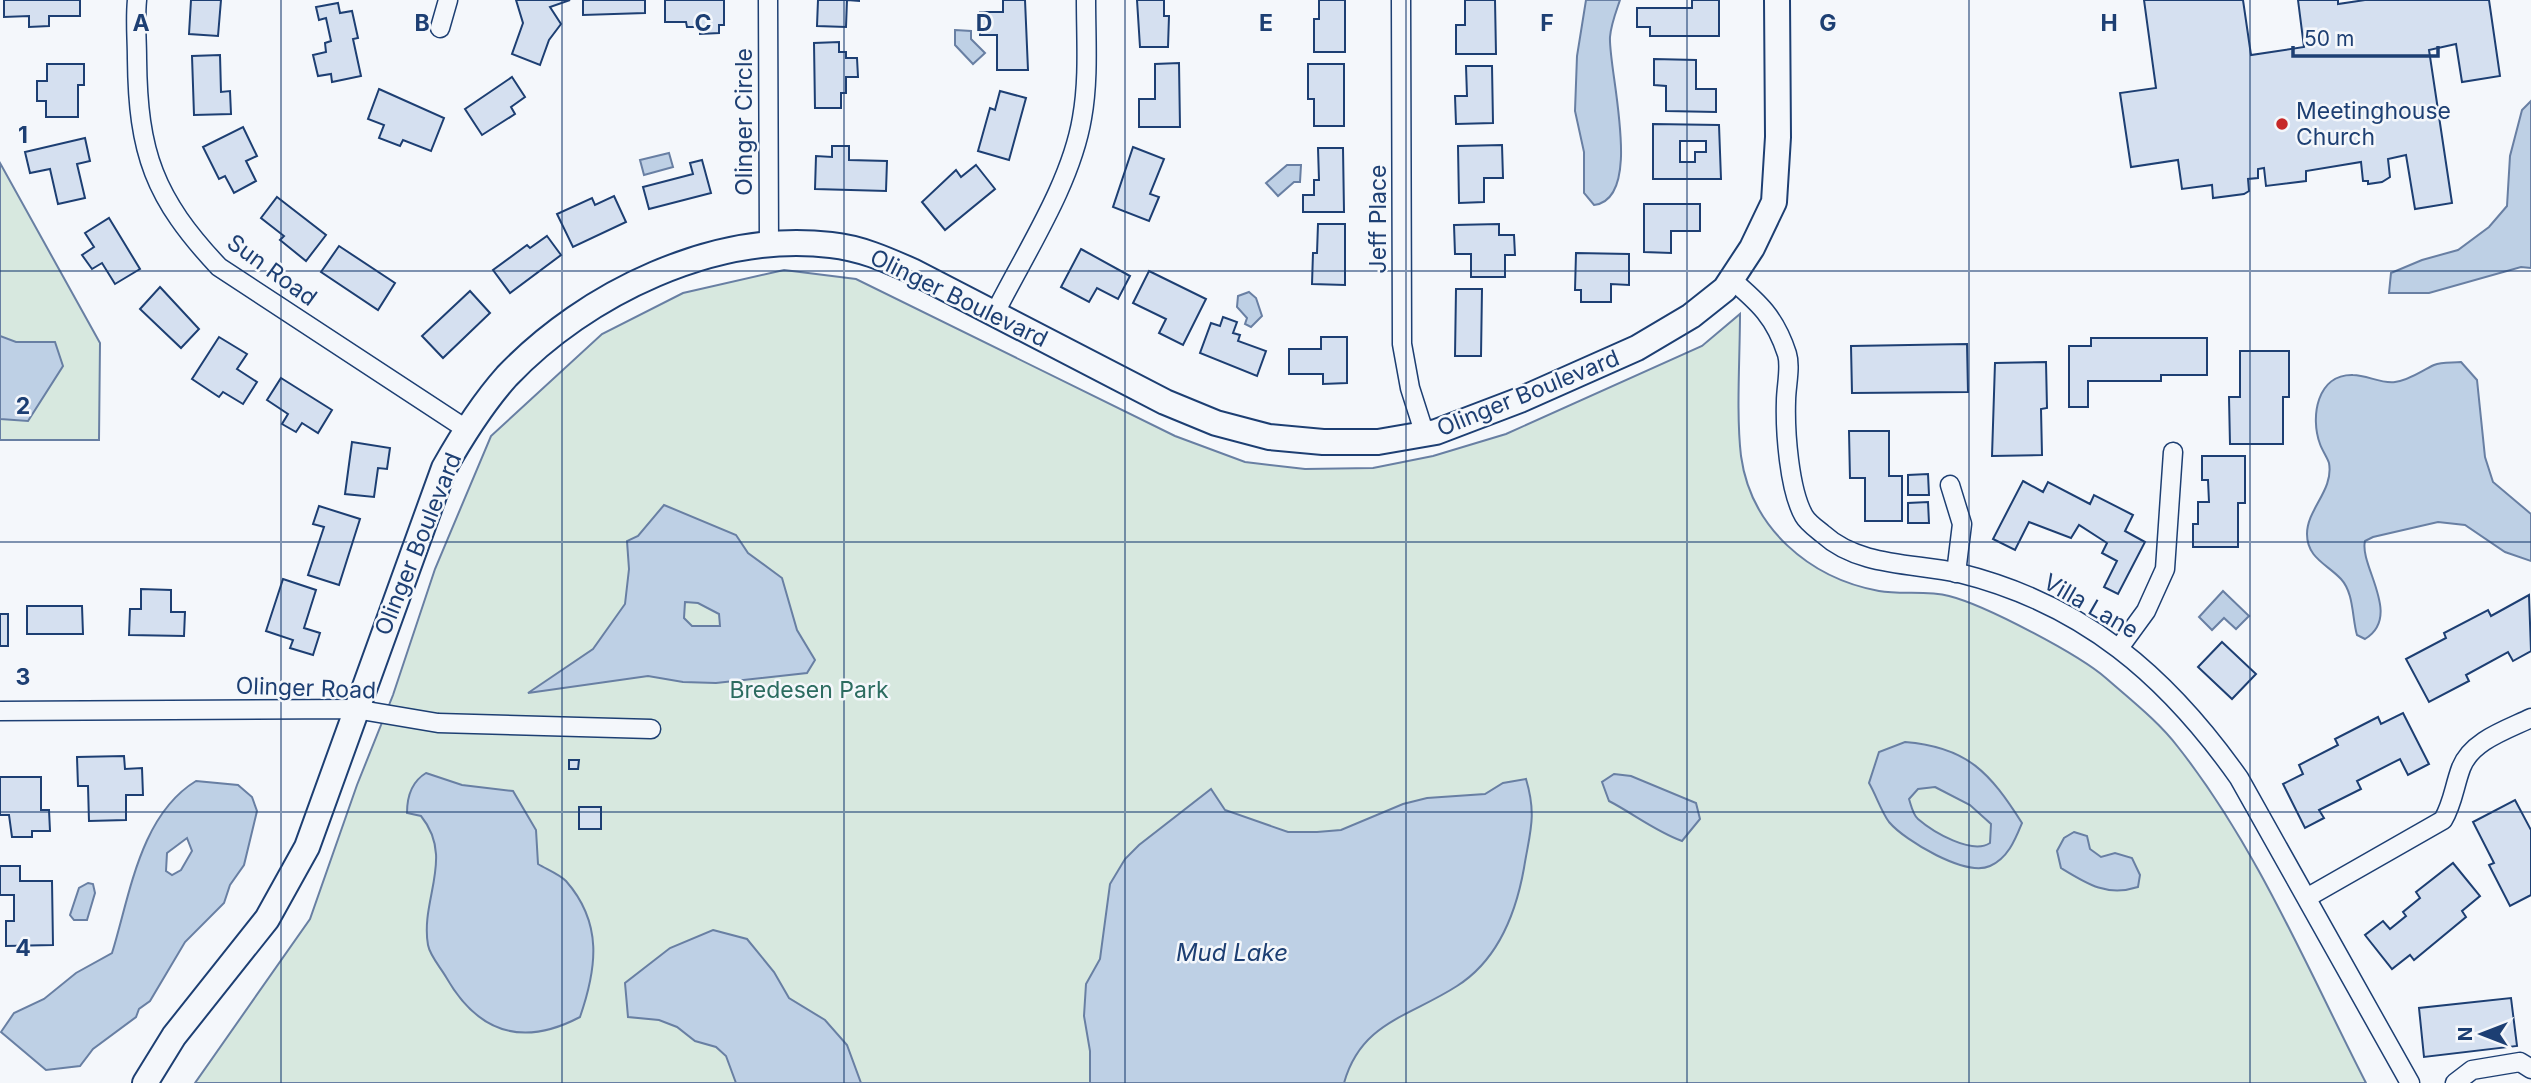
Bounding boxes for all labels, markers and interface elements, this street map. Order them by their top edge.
text: A [132,9,150,37]
text: B [414,9,430,37]
text: C [694,9,712,37]
text: D [976,9,992,37]
text: E [1259,9,1273,37]
text: F [1540,9,1554,37]
text: G [1819,9,1837,37]
text: H [2100,9,2118,37]
scale bar [2293,14,2438,58]
text: 50 m [2304,26,2354,51]
street label: Olinger Circle [730,48,758,196]
place label: Meetinghouse Church [2296,97,2451,151]
marker: Meetinghouse Church [2274,116,2290,132]
text: 1 [18,121,28,149]
street label: Jeff Place [1364,165,1392,273]
street label: Sun Road [222,228,322,312]
street label: Olinger Boulevard [866,243,1052,353]
street label: Olinger Boulevard [1433,344,1623,442]
text: 2 [16,392,30,420]
street label: Olinger Boulevard [369,449,467,639]
street label: Villa Lane [2039,568,2143,644]
text: 3 [16,663,30,691]
street label: Olinger Road [235,672,377,704]
park label: Bredesen Park [729,676,889,704]
text: 4 [15,934,31,962]
water label: Mud Lake [1176,938,1288,967]
north arrow [2447,999,2517,1069]
text: N [2454,1027,2477,1041]

